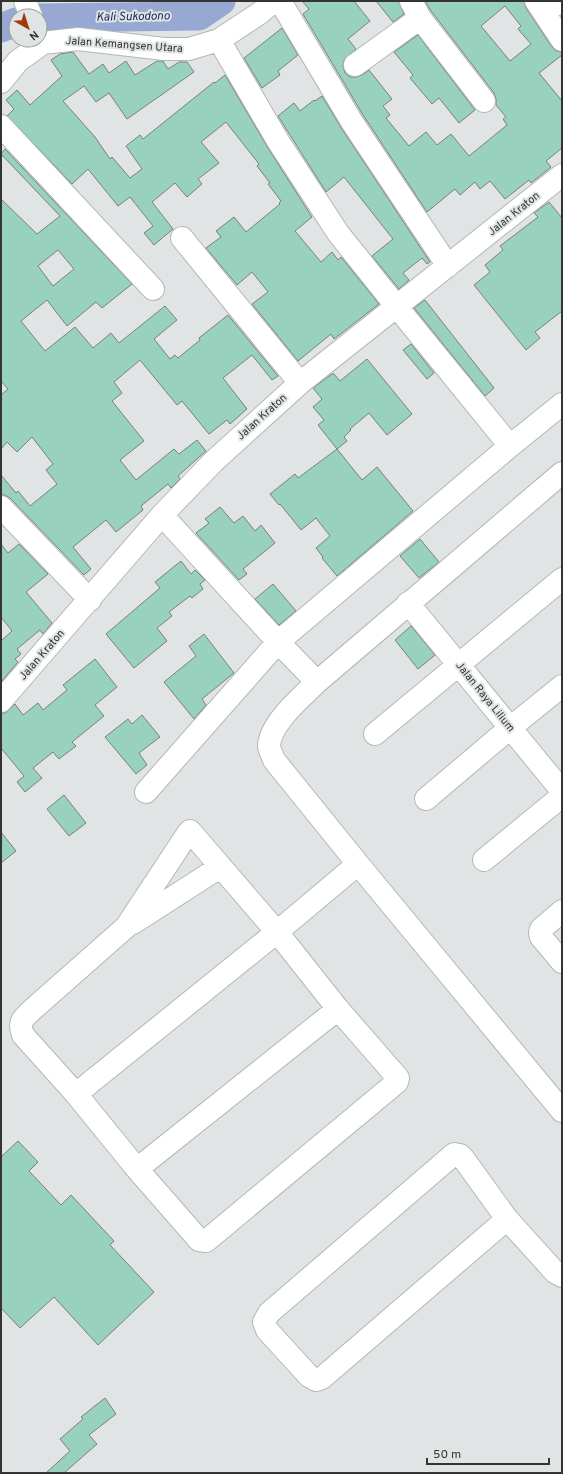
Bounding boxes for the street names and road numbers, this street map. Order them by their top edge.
street label: Jalan Kemangsen Utara [65,34,183,56]
street label: Jalan Kraton [485,189,543,239]
street label: Jalan Kraton [234,391,290,443]
street label: Jalan Kraton [16,627,68,683]
street label: Jalan Raya Lilium [452,659,518,735]

